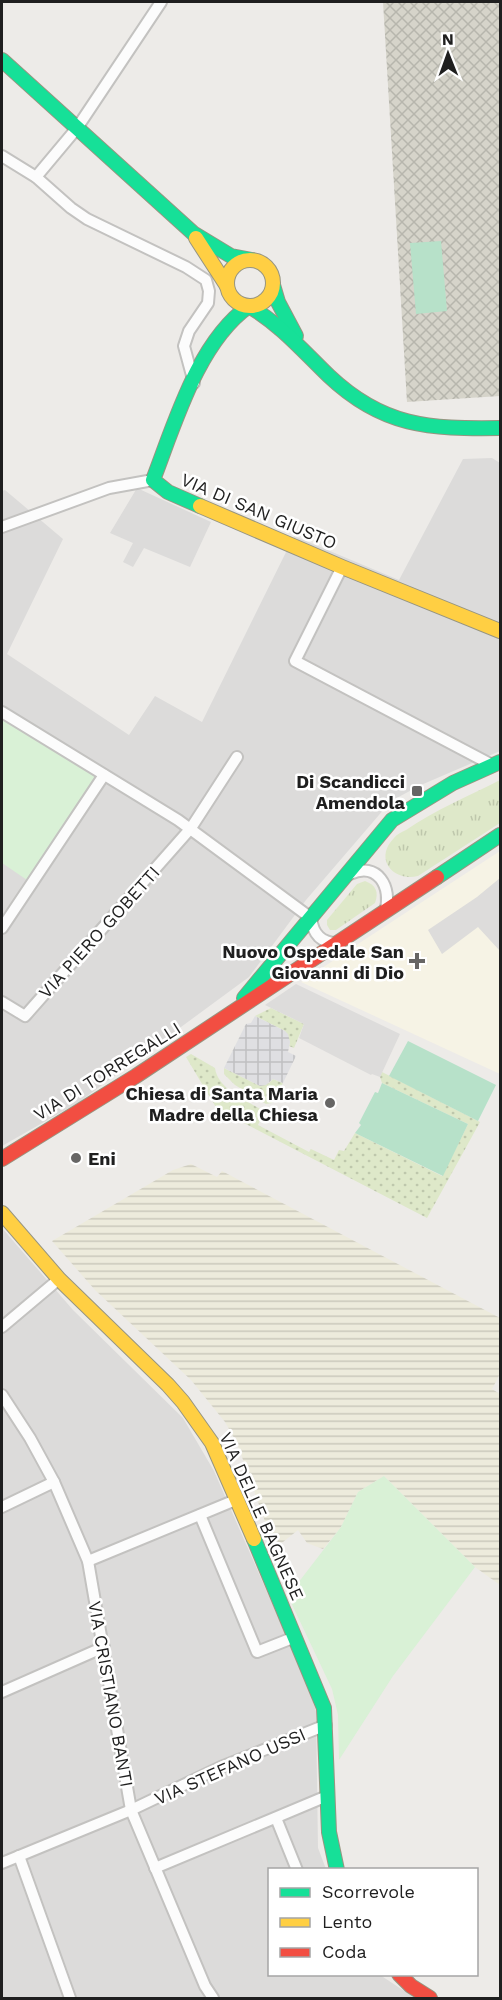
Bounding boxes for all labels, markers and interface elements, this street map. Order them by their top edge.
north arrow [418,24,478,84]
text: N [442,30,454,49]
street label: VIA DI SAN GIUSTO [178,469,340,553]
place label: Di Scandicci Amendola [296,771,406,813]
marker: Di Scandicci Amendola [410,784,424,798]
street label: VIA PIERO GOBETTI [34,862,164,1002]
place label: Nuovo Ospedale San Giovanni di Dio [222,941,404,983]
marker: Nuovo Ospedale San Giovanni di Dio [408,952,426,970]
street label: VIA DI TORREGALLI [30,1017,184,1125]
place label: Chiesa di Santa Maria Madre della Chiesa [126,1083,319,1125]
marker: Chiesa di Santa Maria Madre della Chiesa [323,1096,337,1110]
place label: Eni [88,1148,116,1169]
marker: Eni [69,1151,83,1165]
street label: VIA DELLE BAGNESE [215,1429,309,1603]
street label: VIA CRISTIANO BANTI [84,1599,138,1789]
street label: VIA STEFANO USSI [151,1723,309,1809]
legend [268,1868,478,1976]
text: Scorrevole [322,1881,415,1902]
text: Lento [322,1911,372,1932]
text: Coda [322,1941,367,1962]

